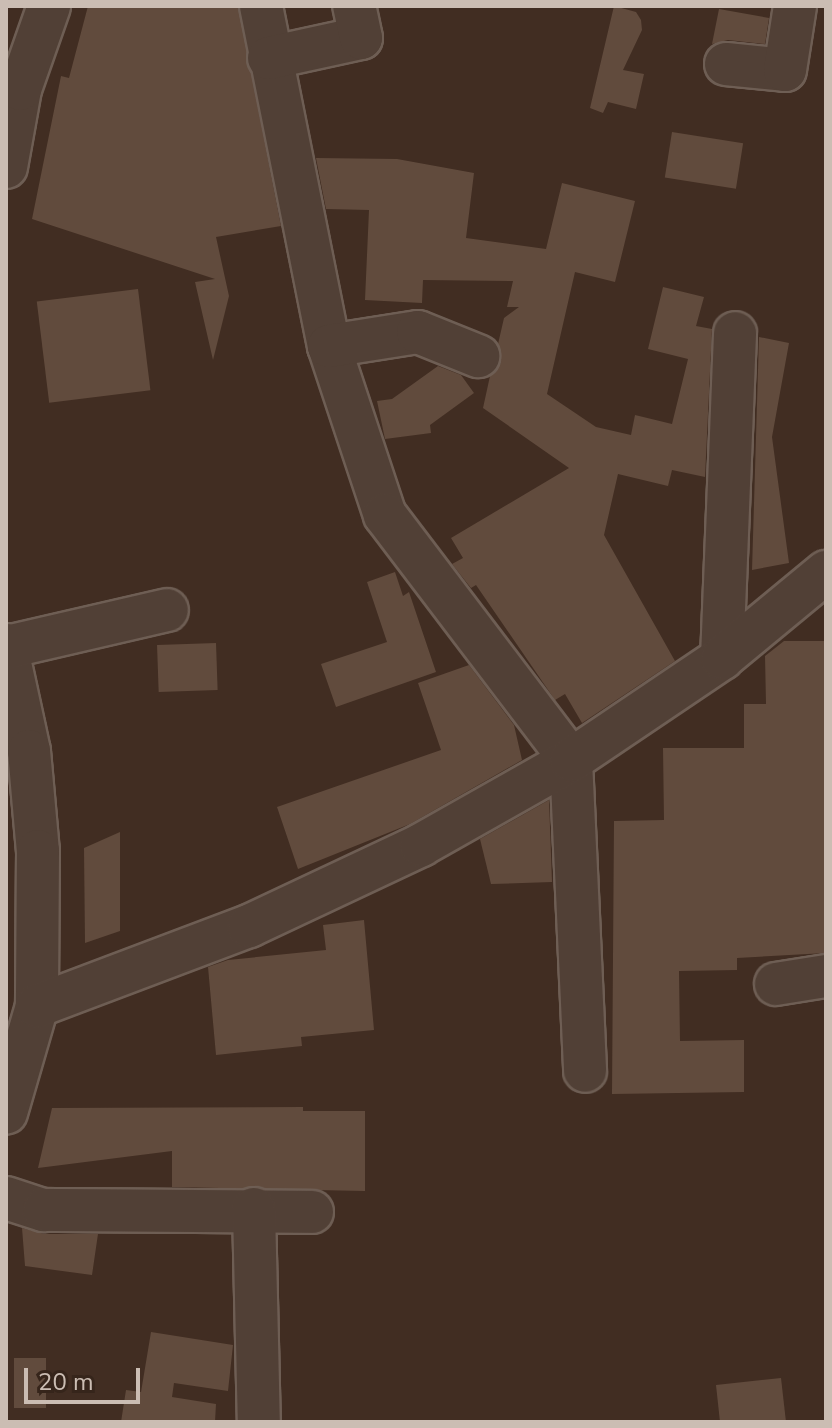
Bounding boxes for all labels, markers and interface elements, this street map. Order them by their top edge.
scale bar [28,1352,144,1402]
text: 20 m [38,1366,94,1398]

